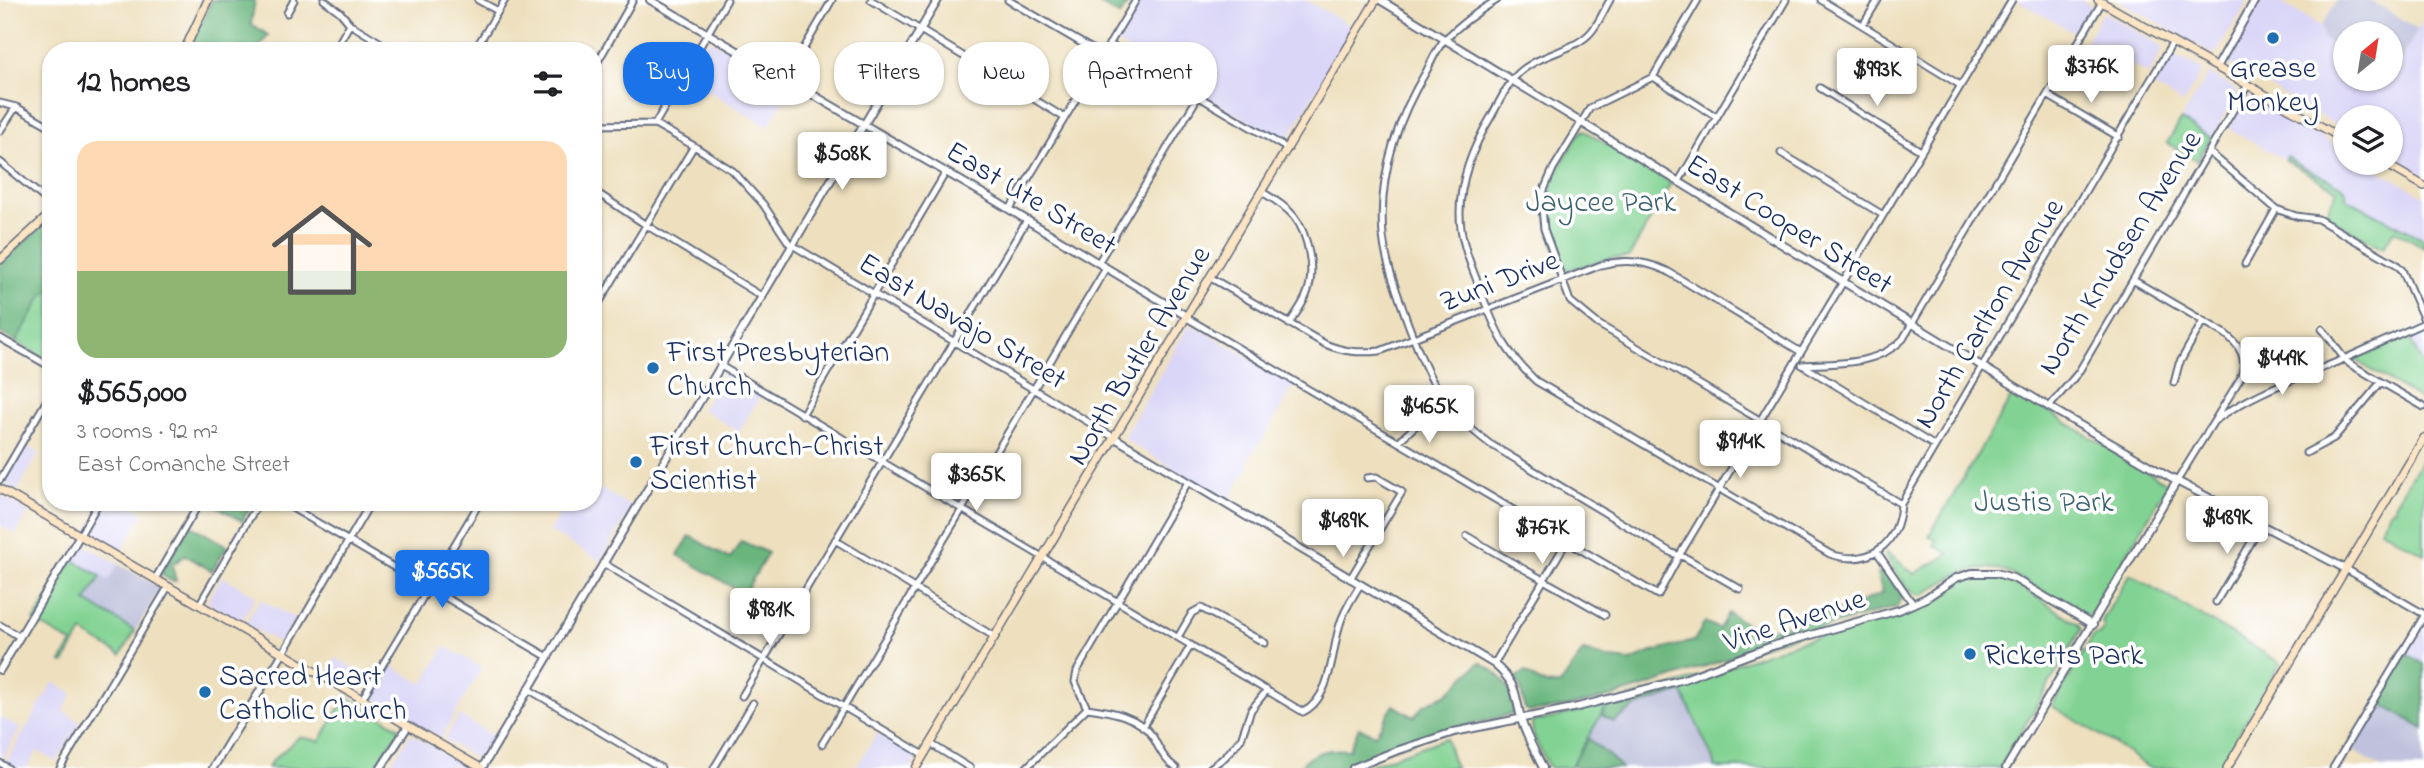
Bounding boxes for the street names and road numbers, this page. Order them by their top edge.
street label: North Knudsen Avenue [2028,122,2215,384]
street label: East Ute Street [936,131,1124,268]
street label: East Cooper Street [1676,144,1901,307]
street label: North Carlton Avenue [1904,191,2077,438]
street label: North Butler Avenue [1058,238,1224,475]
street label: Zuni Drive [1434,240,1567,326]
street label: East Navajo Street [849,243,1074,402]
street label: Vine Avenue [1718,578,1872,666]

